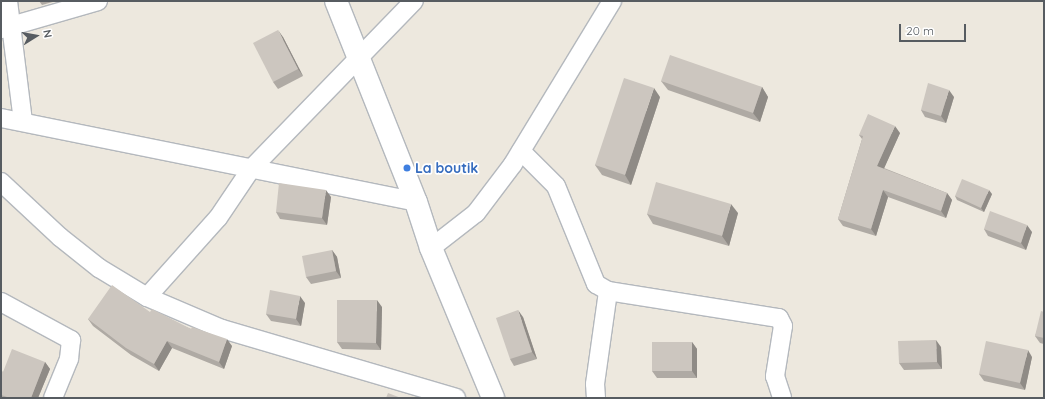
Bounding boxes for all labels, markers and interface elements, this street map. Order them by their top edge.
north arrow [16,16,56,56]
scale bar [901,16,968,42]
text: 20 m [906,23,934,38]
text: N [40,28,55,39]
place label: La boutik [415,160,478,176]
marker: La boutik [402,163,412,173]

